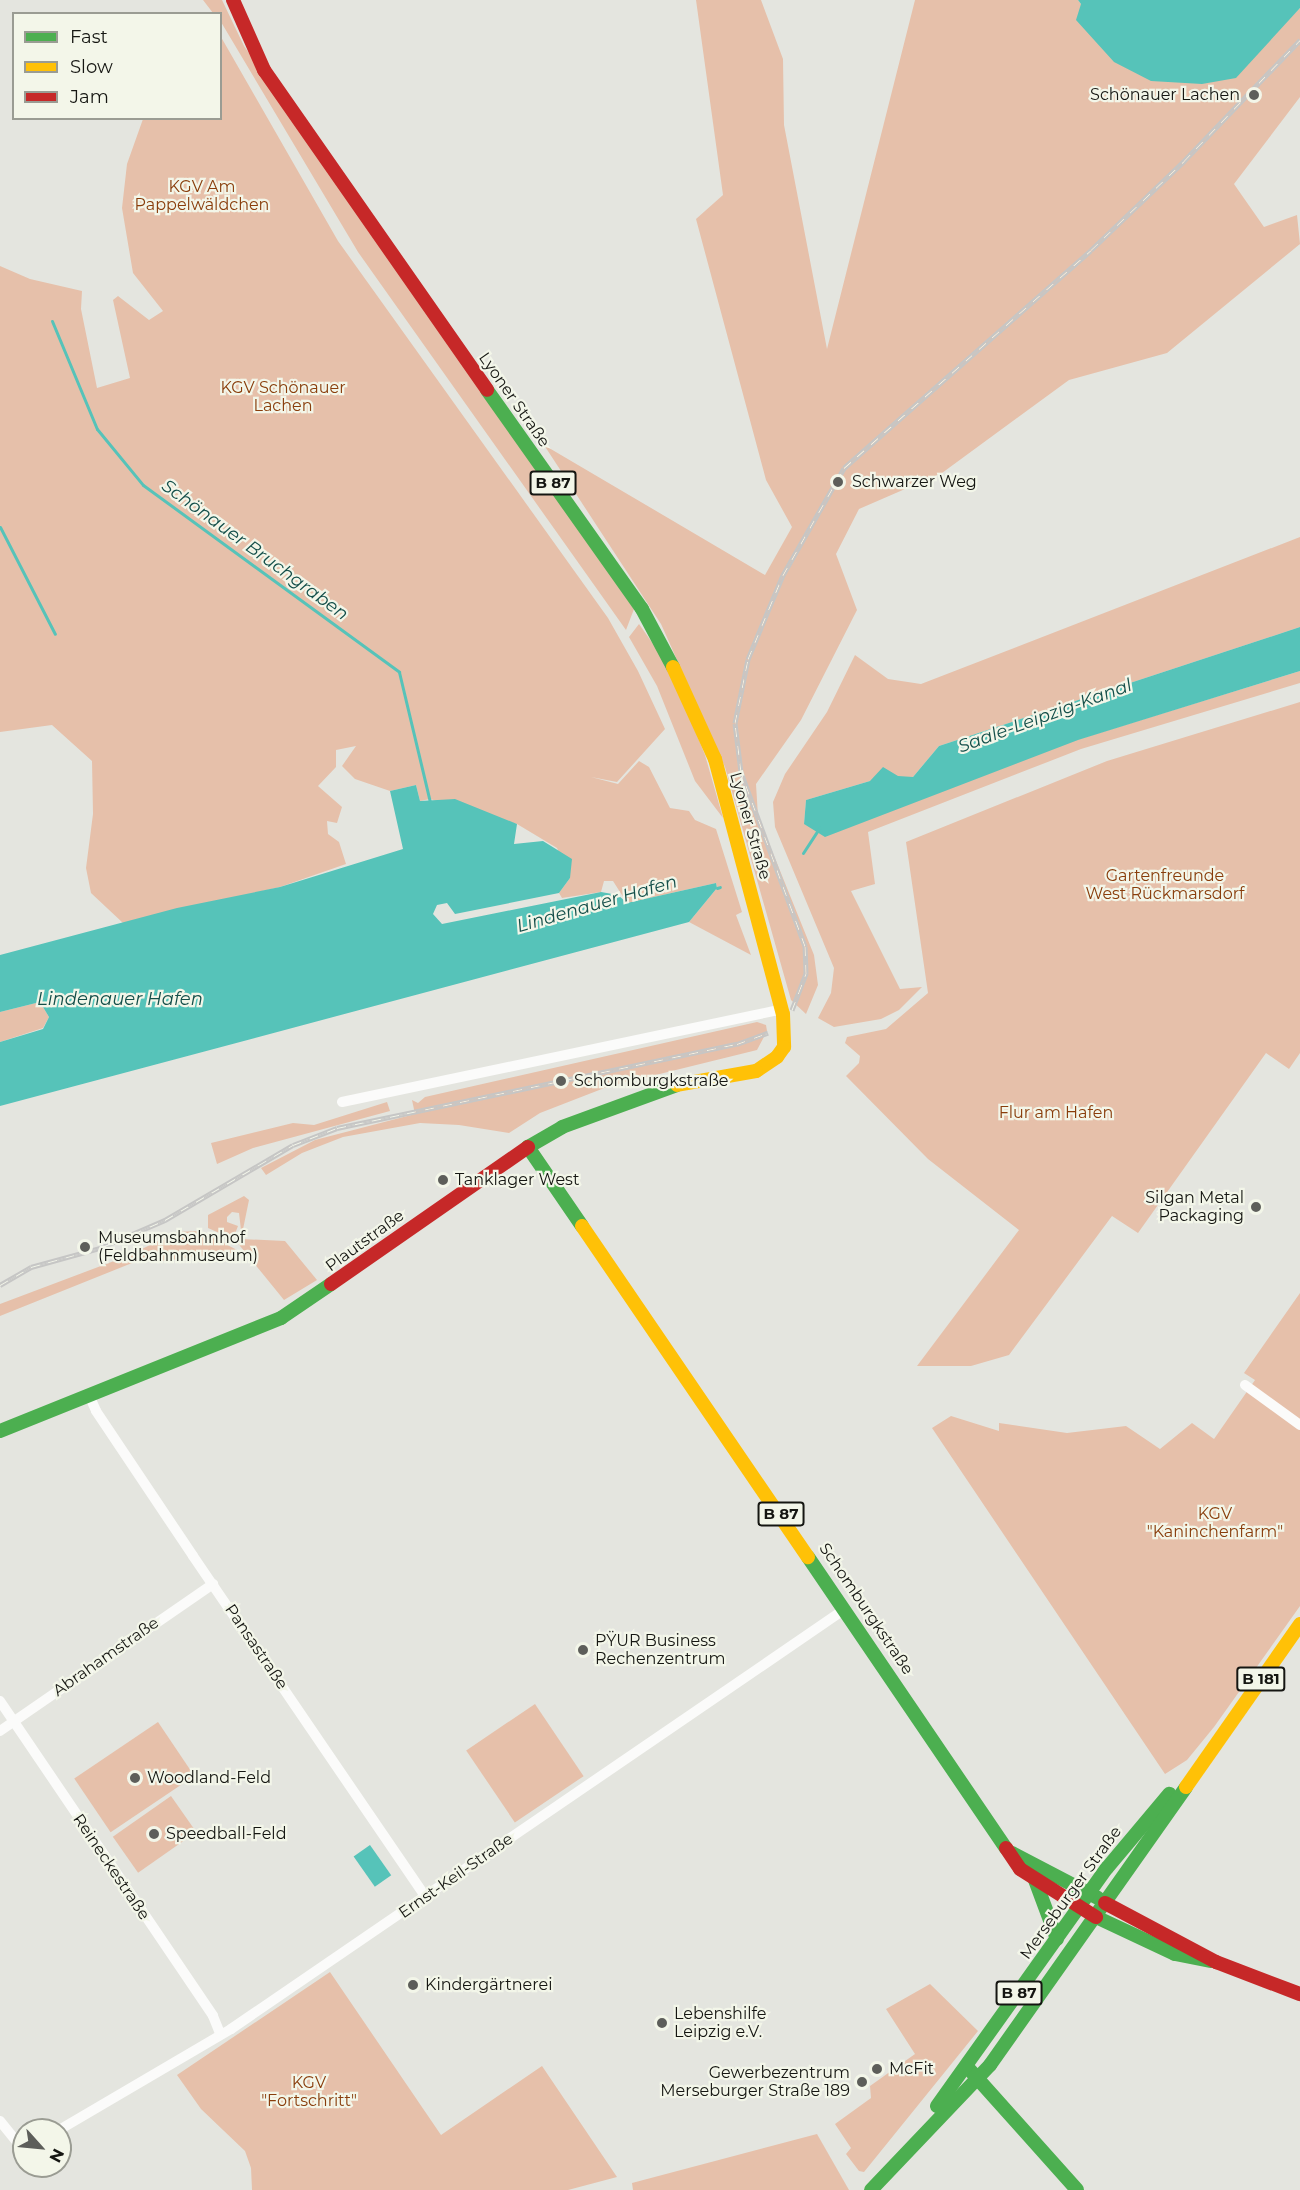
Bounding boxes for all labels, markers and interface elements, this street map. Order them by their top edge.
legend [12,12,222,120]
text: Fast [70,26,108,48]
text: Slow [70,56,113,78]
place label: Schönauer Lachen [1090,85,1240,105]
text: Jam [70,86,109,108]
marker: Schönauer Lachen [1245,86,1263,104]
park label: KGV Am Pappelwäldchen [135,177,269,215]
street label: Lyoner Straße [474,349,554,451]
park label: KGV Schönauer Lachen [220,378,346,416]
road number: B 87 [529,471,577,495]
place label: Schwarzer Weg [852,472,977,492]
marker: Schwarzer Weg [829,473,847,491]
water label: Schönauer Bruchgraben [157,475,353,625]
water label: Saale-Leipzig-Kanal [955,674,1135,758]
street label: Lyoner Straße [725,770,775,882]
park label: Gartenfreunde West Rückmarsdorf [1085,866,1245,904]
water label: Lindenauer Hafen [514,871,680,937]
water label: Lindenauer Hafen [37,988,203,1010]
place label: Schomburgkstraße [574,1071,728,1091]
marker: Schomburgkstraße [552,1072,570,1090]
park label: Flur am Hafen [999,1103,1113,1123]
place label: Tanklager West [455,1170,579,1190]
marker: Tanklager West [436,1173,450,1187]
place label: Silgan Metal Packaging [1145,1188,1244,1226]
marker: Silgan Metal Packaging [1249,1200,1263,1214]
street label: Plautstraße [322,1206,408,1276]
place label: Museumsbahnhof (Feldbahnmuseum) [98,1228,258,1266]
marker: Museumsbahnhof (Feldbahnmuseum) [76,1238,94,1256]
road number: B 87 [757,1502,805,1526]
park label: KGV "Kaninchenfarm" [1147,1504,1283,1542]
street label: Schomburgkstraße [815,1540,917,1678]
street label: Pansastraße [220,1601,292,1693]
street label: Abrahamstraße [49,1613,163,1701]
place label: PŸUR Business Rechenzentrum [595,1631,726,1669]
marker: PŸUR Business Rechenzentrum [576,1643,590,1657]
road number: B 181 [1236,1667,1286,1691]
place label: Woodland-Feld [147,1768,271,1788]
marker: Woodland-Feld [128,1771,142,1785]
street label: Reineckestraße [68,1810,154,1924]
street label: Merseburger Straße [1016,1823,1126,1963]
place label: Speedball-Feld [166,1824,286,1844]
marker: Speedball-Feld [147,1827,161,1841]
street label: Ernst-Keil-Straße [395,1829,517,1923]
place label: Kindergärtnerei [425,1975,552,1995]
marker: Kindergärtnerei [406,1978,420,1992]
road number: B 87 [995,1981,1043,2005]
place label: Lebenshilfe Leipzig e.V. [674,2004,766,2042]
marker: Lebenshilfe Leipzig e.V. [655,2016,669,2030]
place label: McFit [889,2059,934,2079]
marker: McFit [870,2062,884,2076]
place label: Gewerbezentrum Merseburger Straße 189 [660,2063,850,2101]
park label: KGV "Fortschritt" [261,2073,357,2111]
marker: Gewerbezentrum Merseburger Straße 189 [855,2075,869,2089]
north arrow [12,2118,72,2178]
text: N [45,2145,68,2166]

